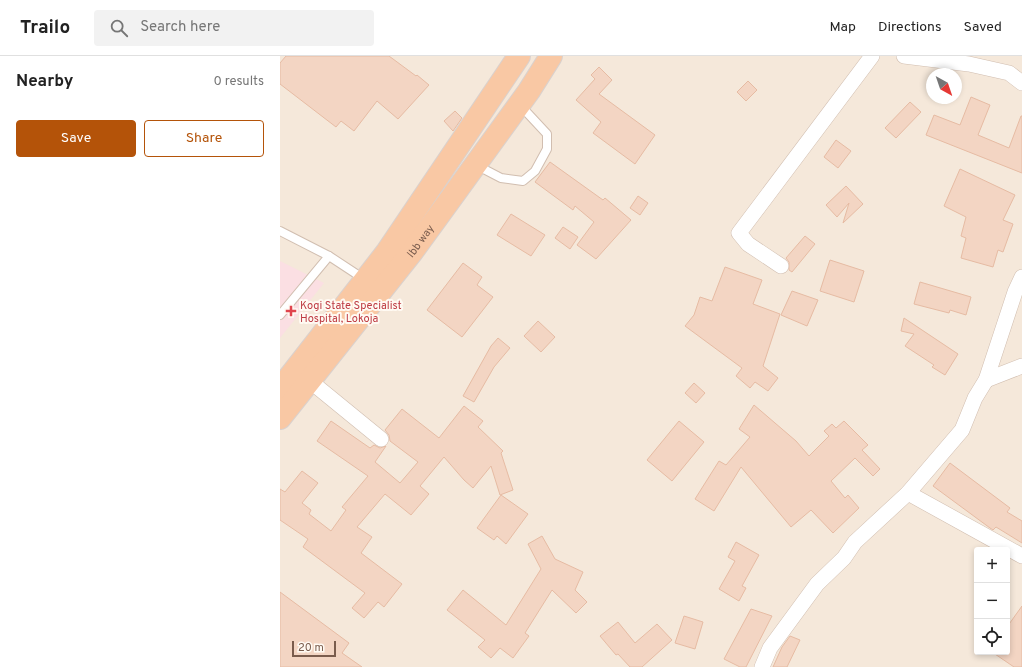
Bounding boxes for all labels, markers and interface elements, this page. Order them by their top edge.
search box [94,10,374,46]
text: Trailo [20,16,70,40]
icon: search [108,17,130,39]
text: Search here [140,18,220,37]
text: Map [830,19,856,36]
text: Directions [878,19,942,36]
text: Saved [964,19,1002,36]
north arrow [926,68,962,104]
text: Nearby [16,71,73,93]
text: 0 results [213,74,264,90]
button: Save [16,120,136,157]
button: Share [144,120,264,157]
street label: Ibb way [404,222,438,261]
place label: Kogi State Specialist Hospital, Lokoja [300,299,402,326]
marker: Kogi State Specialist Hospital, Lokoja [285,305,297,317]
map controls [974,547,1010,655]
button: + [974,547,1010,583]
button: − [974,583,1010,619]
button: locate [974,619,1010,655]
scale bar [292,639,336,658]
text: 20 m [298,641,324,655]

